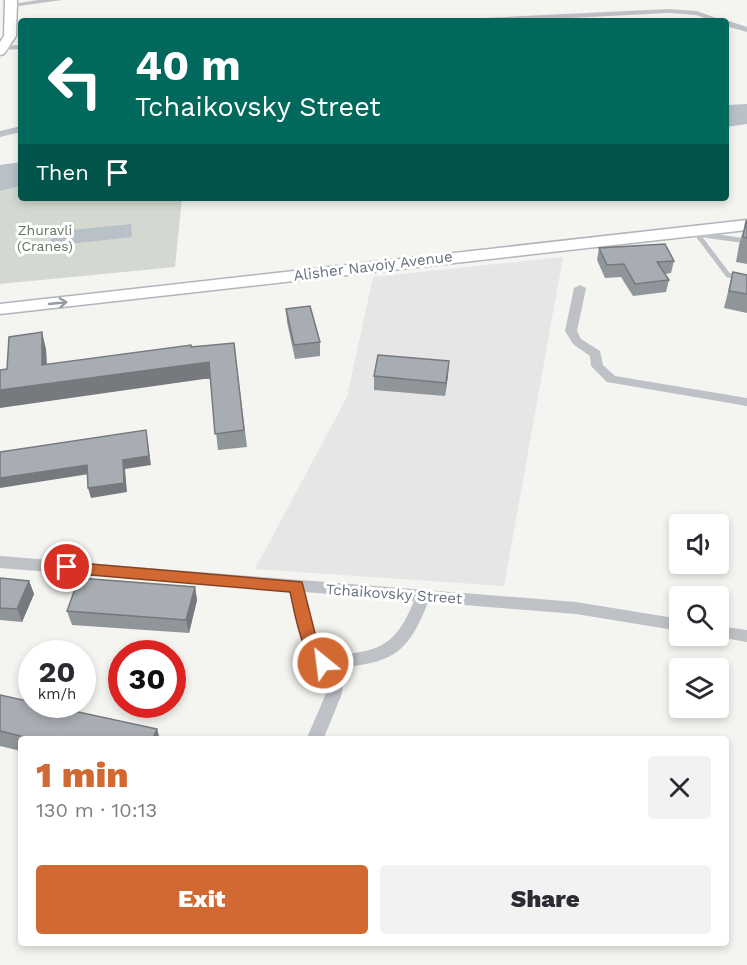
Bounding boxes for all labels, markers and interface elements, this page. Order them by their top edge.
text: 40 m [135,41,241,90]
icon: left [36,42,114,120]
text: Tchaikovsky Street [135,91,381,123]
icon: arrive [101,156,134,189]
text: Then [36,160,89,185]
park label: Zhuravli (Cranes) [17,222,73,254]
street label: Alisher Navoiy Avenue [292,247,454,285]
one-way arrow [48,297,68,308]
map controls [669,514,729,718]
button: sound [669,514,729,574]
pin [41,541,92,592]
icon: arrive [50,550,83,583]
street label: Tchaikovsky Street [325,580,463,608]
button: search [669,586,729,646]
position arrow [291,631,355,695]
speed limit sign: 30 [108,640,186,718]
text: 20 [38,654,76,689]
button: layers [669,658,729,718]
text: km/h [38,685,76,703]
text: 1 min [36,754,129,796]
button: close [648,756,711,819]
text: 130 m · 10:13 [36,798,157,822]
button: Exit [36,865,368,934]
button: Share [380,865,711,934]

